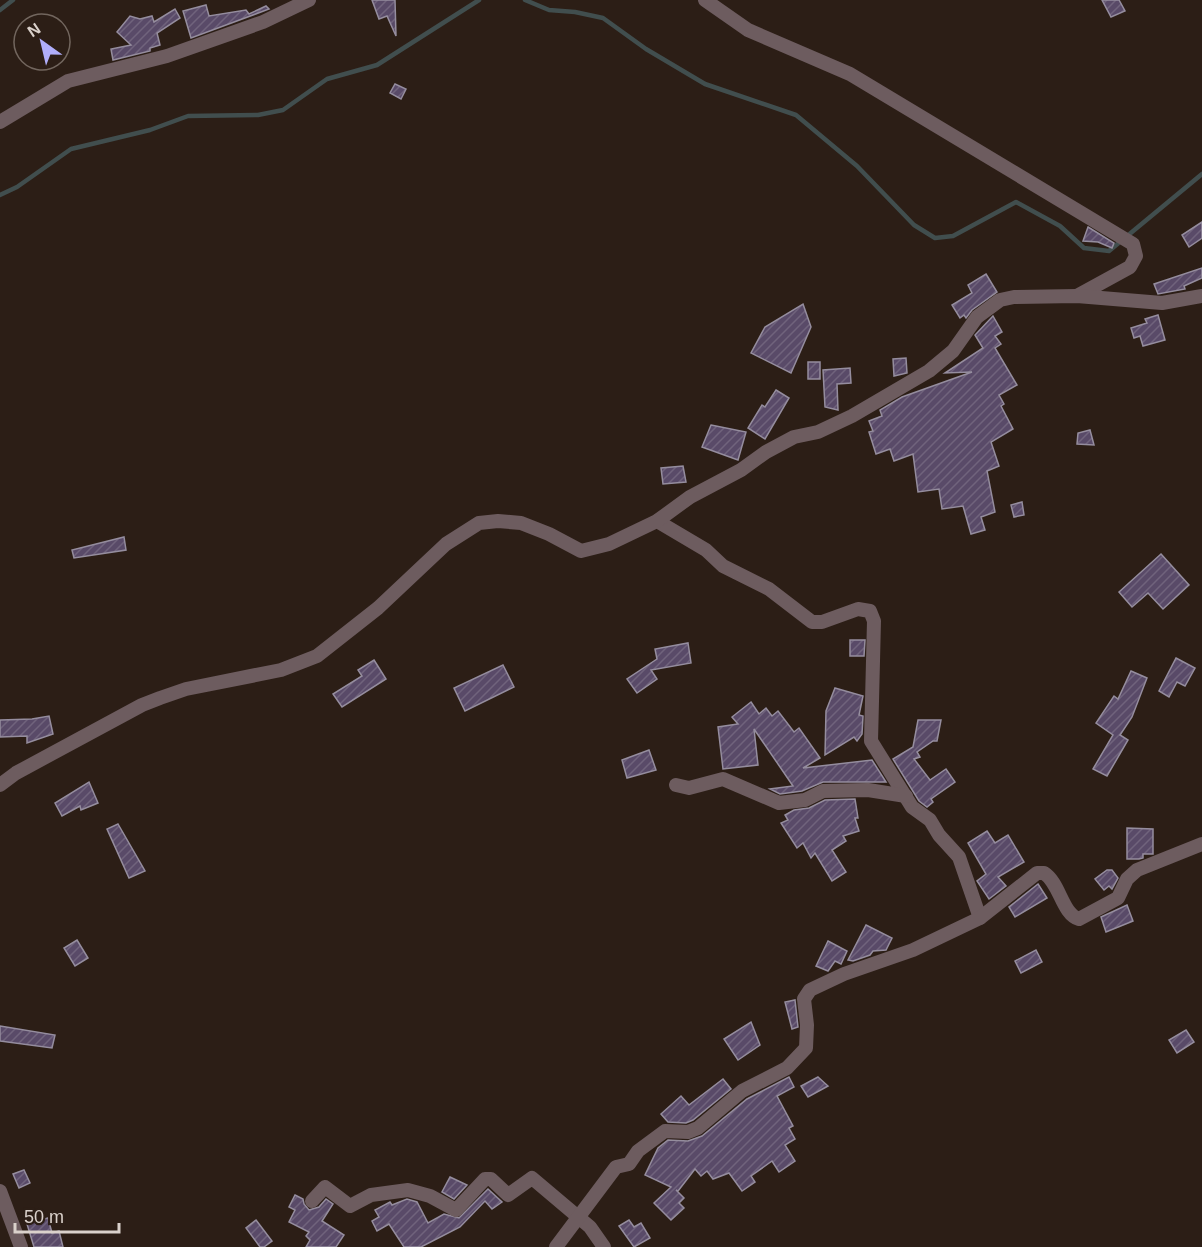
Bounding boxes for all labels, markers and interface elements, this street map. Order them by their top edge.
north arrow [12,12,72,72]
text: N [24,20,43,40]
scale bar [15,1196,118,1234]
text: 50 m [24,1207,64,1227]

